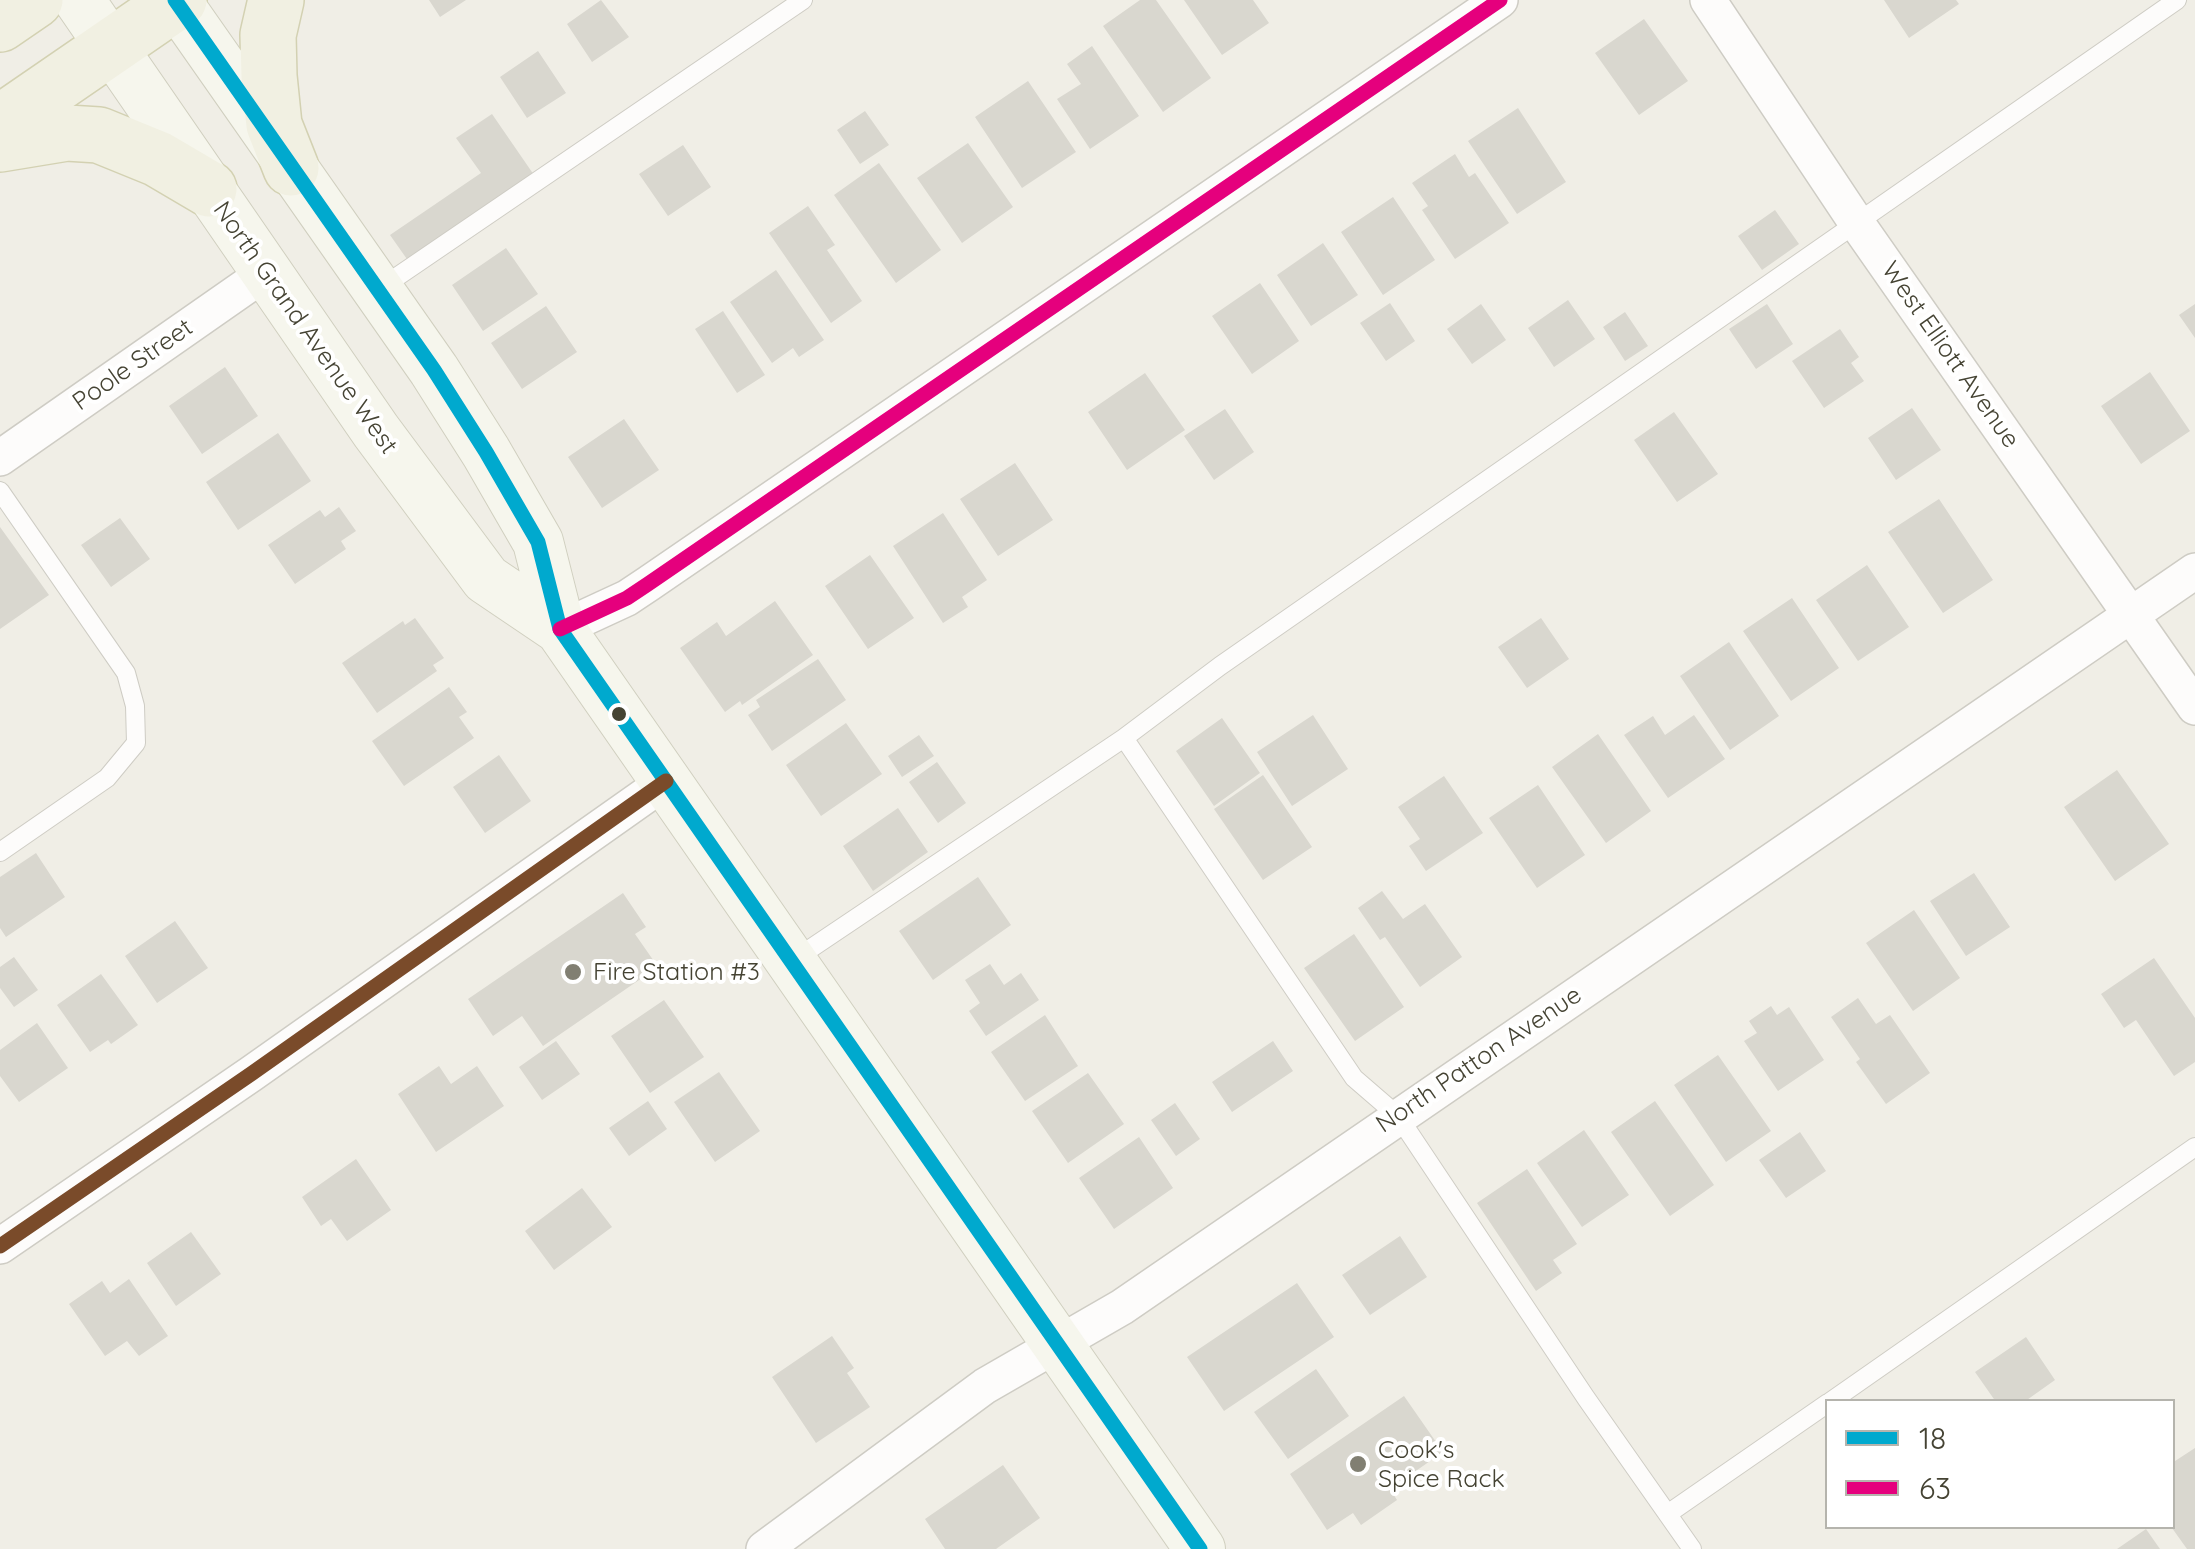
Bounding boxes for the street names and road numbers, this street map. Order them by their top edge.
street label: North Grand Avenue West [206,196,404,460]
street label: West Elliott Avenue [1875,256,2025,454]
street label: Poole Street [67,313,199,417]
street label: North Patton Avenue [1371,980,1587,1140]

